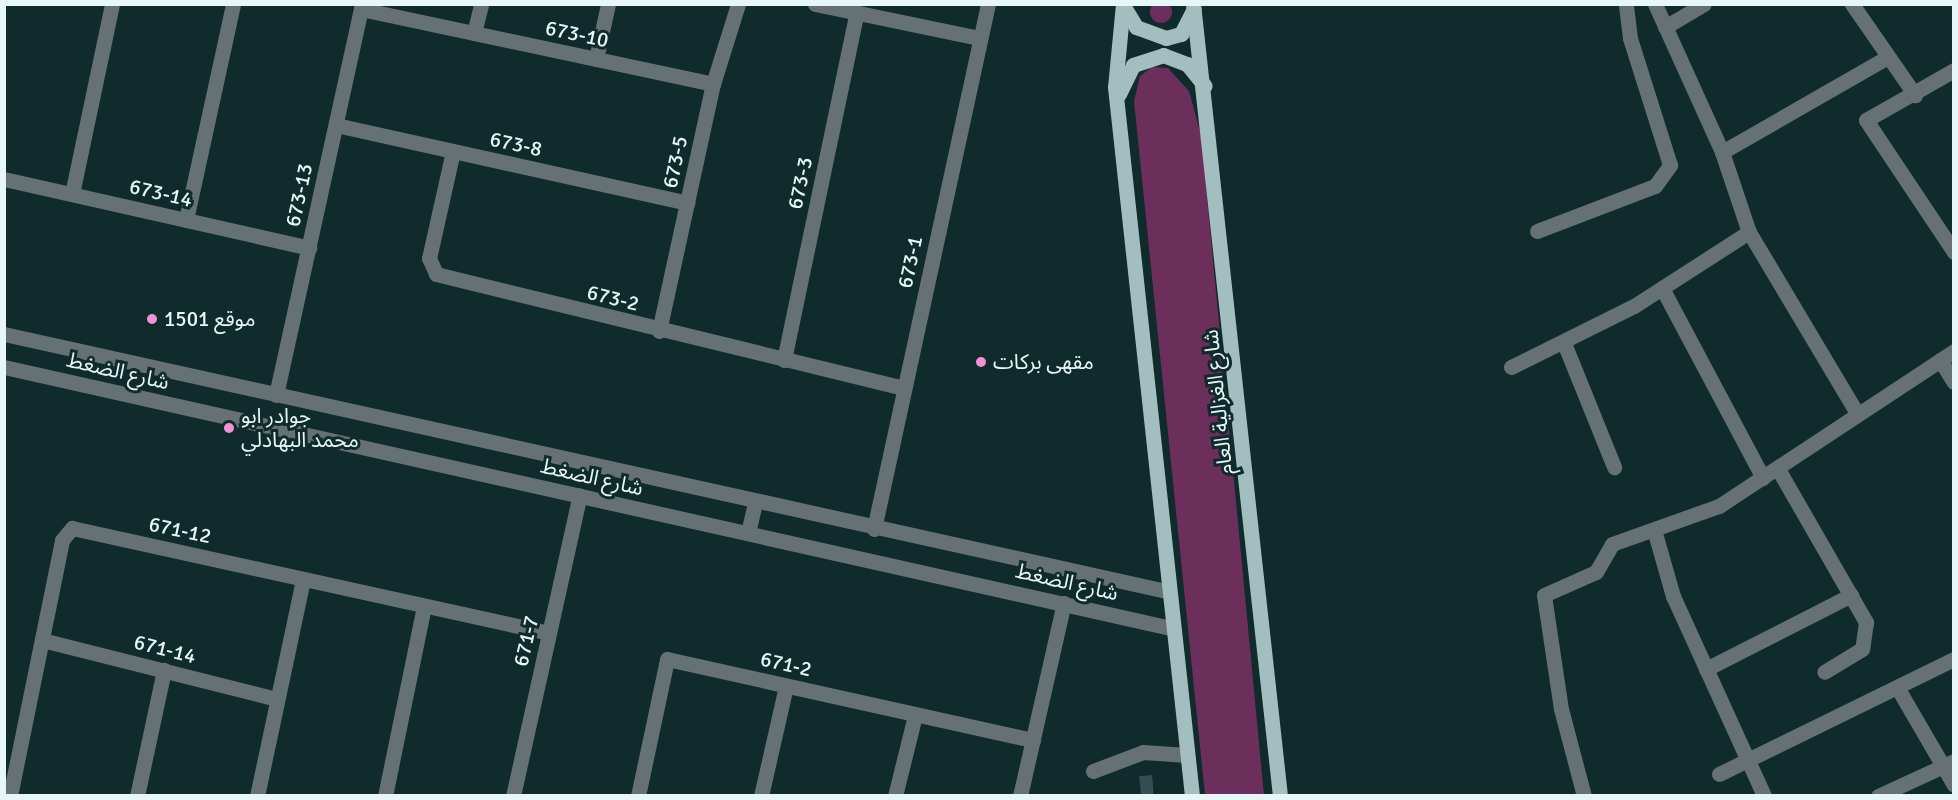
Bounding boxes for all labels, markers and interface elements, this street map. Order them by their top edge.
street label: 673-10 [543,15,611,53]
street label: 673-8 [488,126,544,162]
street label: 673-5 [657,134,693,190]
street label: 673-3 [782,155,818,211]
street label: 673-13 [280,161,318,229]
street label: 673-14 [127,174,195,212]
street label: 673-1 [892,234,928,290]
street label: 673-2 [584,279,642,317]
place label: موقع 1501 [164,306,255,332]
marker: موقع 1501 [145,312,159,326]
street label: شارع الغزالية العام [1198,328,1238,476]
street label: شارع الضغط [64,347,172,395]
place label: مقهى بركات [993,349,1094,375]
marker: مقهى بركات [974,355,988,369]
place label: جوادر ابو محمد البهادلي [241,403,359,453]
marker: جوادر ابو محمد البهادلي [222,421,236,435]
street label: شارع الضغط [538,453,646,501]
street label: 671-12 [146,511,214,549]
street label: شارع الضغط [1013,558,1121,606]
street label: 671-7 [508,613,544,669]
street label: 671-14 [131,629,199,669]
street label: 671-2 [758,646,814,682]

